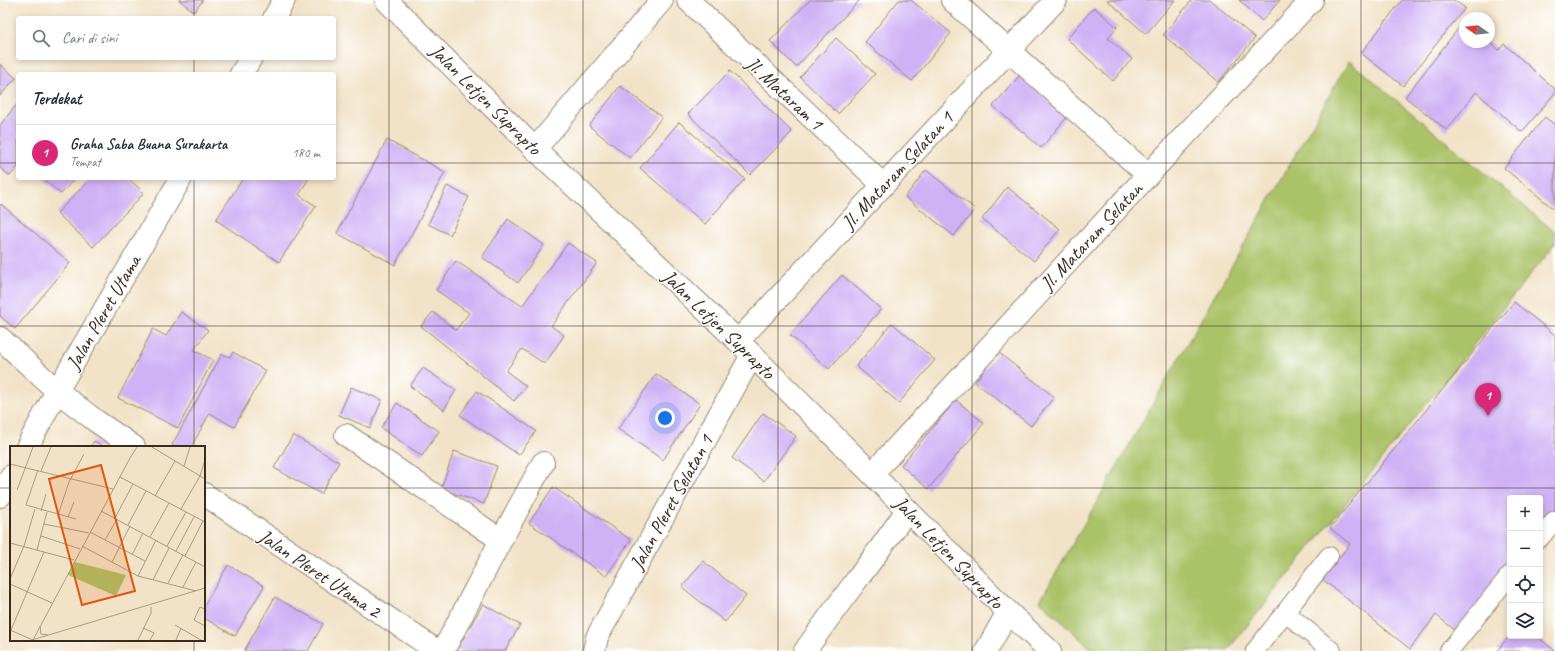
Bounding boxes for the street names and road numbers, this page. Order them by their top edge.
street label: Jalan Letjen Suprapto [424,38,547,161]
street label: Jl. Mataram 1 [740,50,829,136]
street label: Jl. Mataram Selatan 1 [835,105,959,236]
street label: Jl. Mataram Selatan [1034,176,1149,296]
street label: Jalan Pleret Utama [60,249,147,375]
street label: Jalan Letjen Suprapto [656,264,781,385]
street label: Jalan Pleret Selatan 1 [624,430,719,575]
street label: Jalan Letjen Suprapto [888,490,1009,615]
street label: Jalan Pleret Utama 2 [253,523,387,625]

